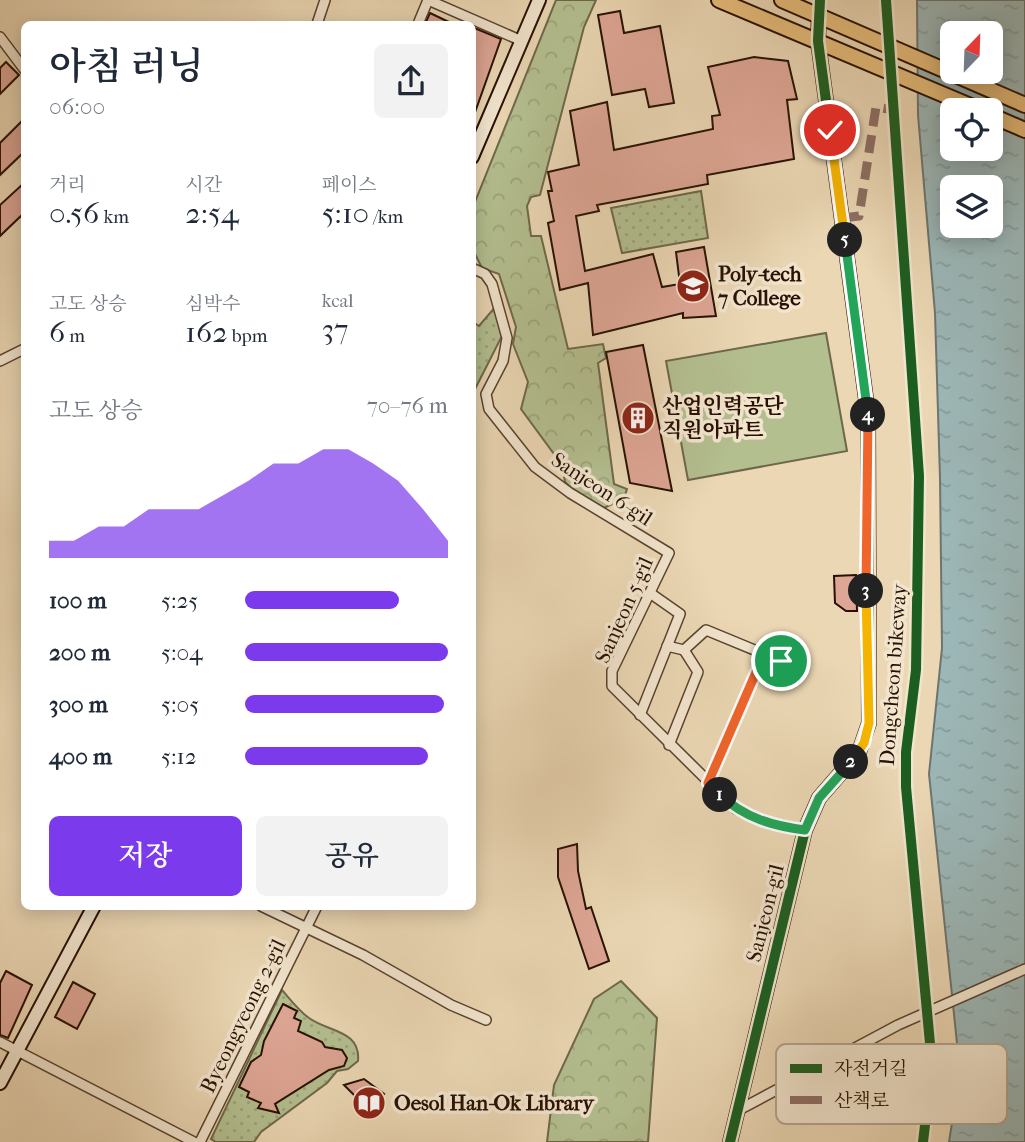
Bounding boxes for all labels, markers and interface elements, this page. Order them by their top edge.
north arrow [940,21,1003,84]
map controls [940,21,1003,238]
text: 아침 러닝 [49,44,204,89]
button: share [374,44,448,118]
text: 06:00 [49,93,105,120]
button: locate [940,98,1003,161]
pin [800,100,860,160]
icon: check [811,111,849,149]
text: 거리 [49,174,86,196]
text: 시간 [185,174,222,196]
text: 페이스 [322,174,377,196]
button: layers [940,175,1003,238]
text: 0.56 [49,196,99,231]
text: 2:54 [185,196,239,231]
text: 5:10 [322,196,369,231]
text: km [99,206,129,228]
text: /km [369,206,403,228]
pin: 5 [828,222,862,258]
text: 5 [840,228,849,250]
place label: Poly-tech 7 College [717,262,802,310]
school or university icon: Poly-tech 7 College [674,267,712,305]
text: kcal [322,290,354,312]
text: 고도 상승 [49,293,127,315]
text: 심박수 [185,293,240,315]
text: 37 [322,312,348,347]
text: 6 [49,315,65,350]
text: 162 [185,315,228,350]
text: m [65,325,85,347]
text: bpm [228,325,268,347]
text: 70–76 m [367,392,448,419]
place label: 산업인력공단 직원아파트 [662,394,784,442]
text: 고도 상승 [49,397,143,424]
pin: 4 [850,398,886,432]
building icon: 산업인력공단 직원아파트 [619,399,657,437]
text: 4 [862,403,873,425]
street label: Sanjeon 6-gil [547,447,657,531]
street label: Sanjeon 5-gil [590,553,658,667]
pin: 3 [848,574,884,608]
text: 3 [862,579,869,601]
street label: Dongcheon bikeway [875,583,911,767]
text: 100 m [49,587,107,614]
text: 5:25 [161,587,198,614]
pin [751,631,811,691]
text: 200 m [49,639,110,666]
text: 5:04 [161,639,203,666]
icon: arrive [762,642,800,680]
text: 300 m [49,691,108,718]
text: 5:05 [161,691,199,718]
text: 400 m [49,743,112,770]
text: 5:12 [161,743,197,770]
pin: 2 [834,744,868,780]
text: 2 [846,750,855,772]
pin: 1 [702,778,738,812]
text: 1 [716,783,723,805]
button: 저장 [49,816,242,896]
button: 공유 [256,816,448,896]
street label: Sanjeon-gil [741,861,789,964]
street label: Byeongyeong 2-gil [195,935,291,1097]
legend [776,1044,1007,1124]
text: 자전거길 [834,1058,907,1080]
library icon: Oesol Han-Ok Library [350,1084,388,1122]
text: 산책로 [834,1090,889,1112]
place label: Oesol Han-Ok Library [394,1091,596,1115]

